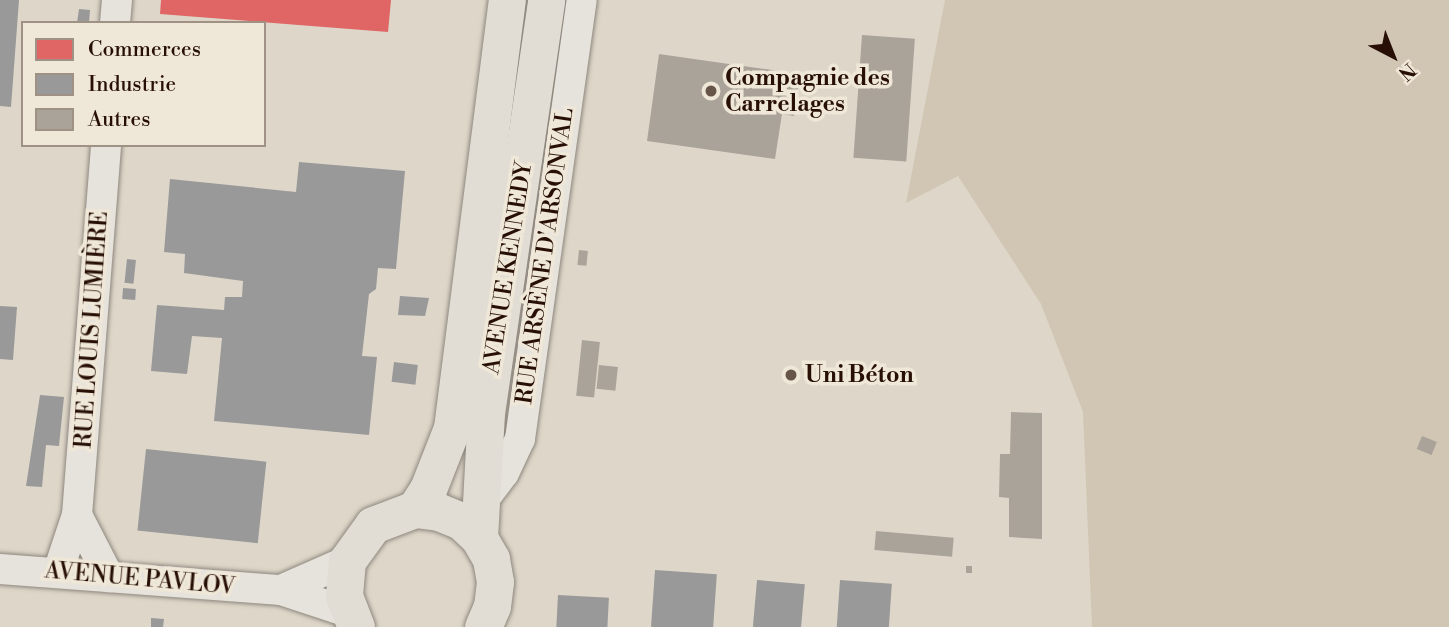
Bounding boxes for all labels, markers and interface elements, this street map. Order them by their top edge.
legend [21,21,266,147]
north arrow [1358,21,1428,91]
text: Commerces [88,37,201,63]
text: N [1393,58,1421,86]
place label: Compagnie des Carrelages [725,64,890,118]
text: Industrie [88,72,176,98]
marker: Compagnie des Carrelages [703,83,719,99]
street label: RUE ARSÈNE D'ARSONVAL [511,106,579,406]
text: Autres [88,107,150,133]
street label: AVENUE KENNEDY [478,160,538,376]
street label: RUE LOUIS LUMIÈRE [70,210,114,450]
place label: Uni Béton [805,361,914,389]
marker: Uni Béton [783,367,799,383]
street label: AVENUE PAVLOV [43,557,237,601]

